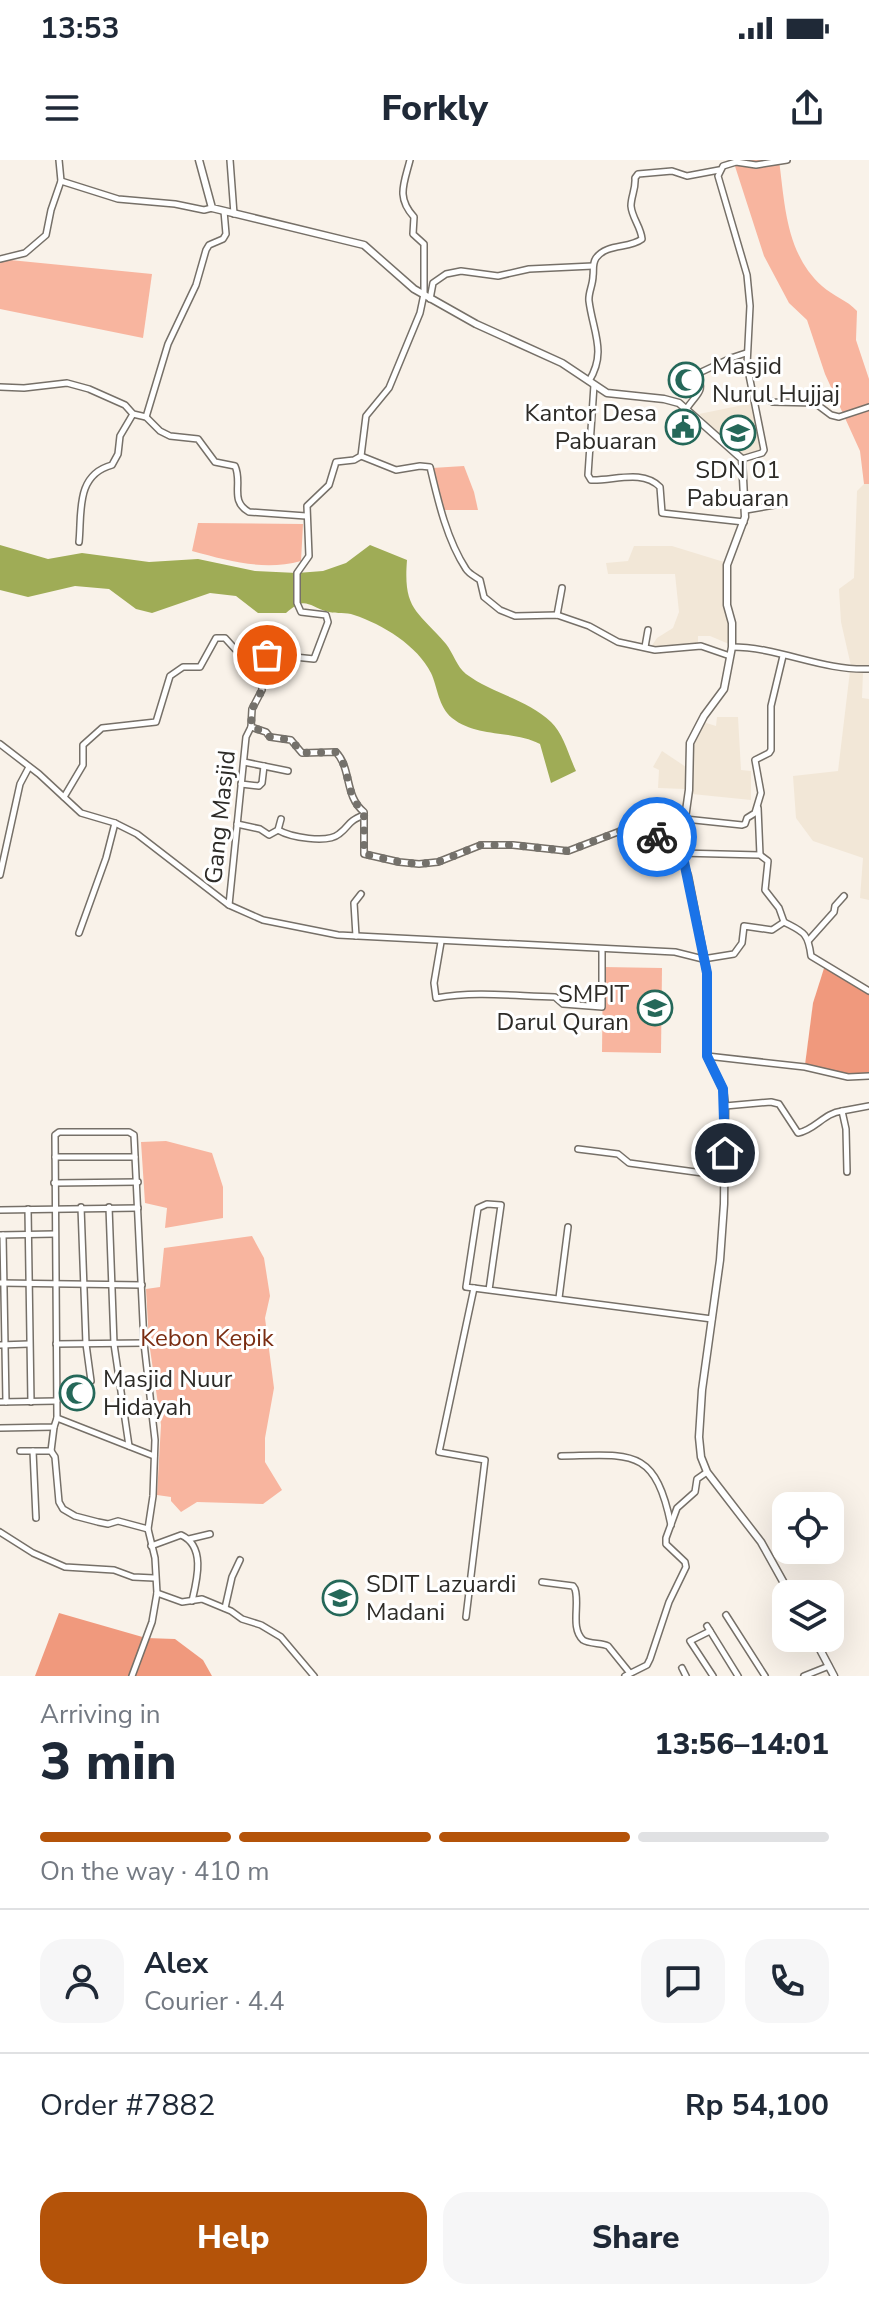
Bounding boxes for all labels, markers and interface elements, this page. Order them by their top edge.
text: 13:53 [40,8,119,49]
text: Forkly [381,84,488,133]
icon: menu [40,86,84,130]
icon: share [785,86,829,130]
place label: Masjid Nurul Hujjaj [712,350,840,410]
mosque icon: Masjid Nurul Hujjaj [667,361,705,399]
place label: Kantor Desa Pabuaran [524,397,657,457]
public building icon: Kantor Desa Pabuaran [664,408,702,446]
school or university icon: SDN 01 Pabuaran [719,414,757,452]
place label: SDN 01 Pabuaran [687,454,789,514]
pin [233,621,301,689]
icon: bag [245,633,289,677]
street label: Gang Masjid [197,749,243,885]
courier [617,797,697,877]
icon: bike [635,815,679,859]
place label: SMPIT Darul Quran [496,978,630,1038]
school or university icon: SMPIT Darul Quran [636,989,674,1027]
pin [691,1119,759,1187]
icon: home [703,1131,747,1175]
park label: Kebon Kepik [140,1322,275,1354]
place label: Masjid Nuur Hidayah [103,1363,233,1423]
mosque icon: Masjid Nuur Hidayah [58,1374,96,1412]
map controls [772,1492,844,1652]
button: locate [772,1492,844,1564]
place label: SDIT Lazuardi Madani [366,1568,516,1628]
school or university icon: SDIT Lazuardi Madani [321,1579,359,1617]
button: layers [772,1580,844,1652]
text: Arriving in [40,1697,161,1732]
text: 13:56–14:01 [654,1724,829,1765]
text: 3 min [40,1726,177,1797]
text: On the way · 410 m [40,1854,269,1889]
button: person [40,1939,124,2023]
button: chat [641,1939,725,2023]
button: phone [745,1939,829,2023]
text: Alex [144,1943,208,1984]
text: Courier · 4.4 [144,1984,285,2019]
text: Order #7882 [40,2085,215,2126]
text: Rp 54,100 [685,2085,829,2126]
button: Help [40,2192,427,2284]
button: Share [443,2192,829,2284]

